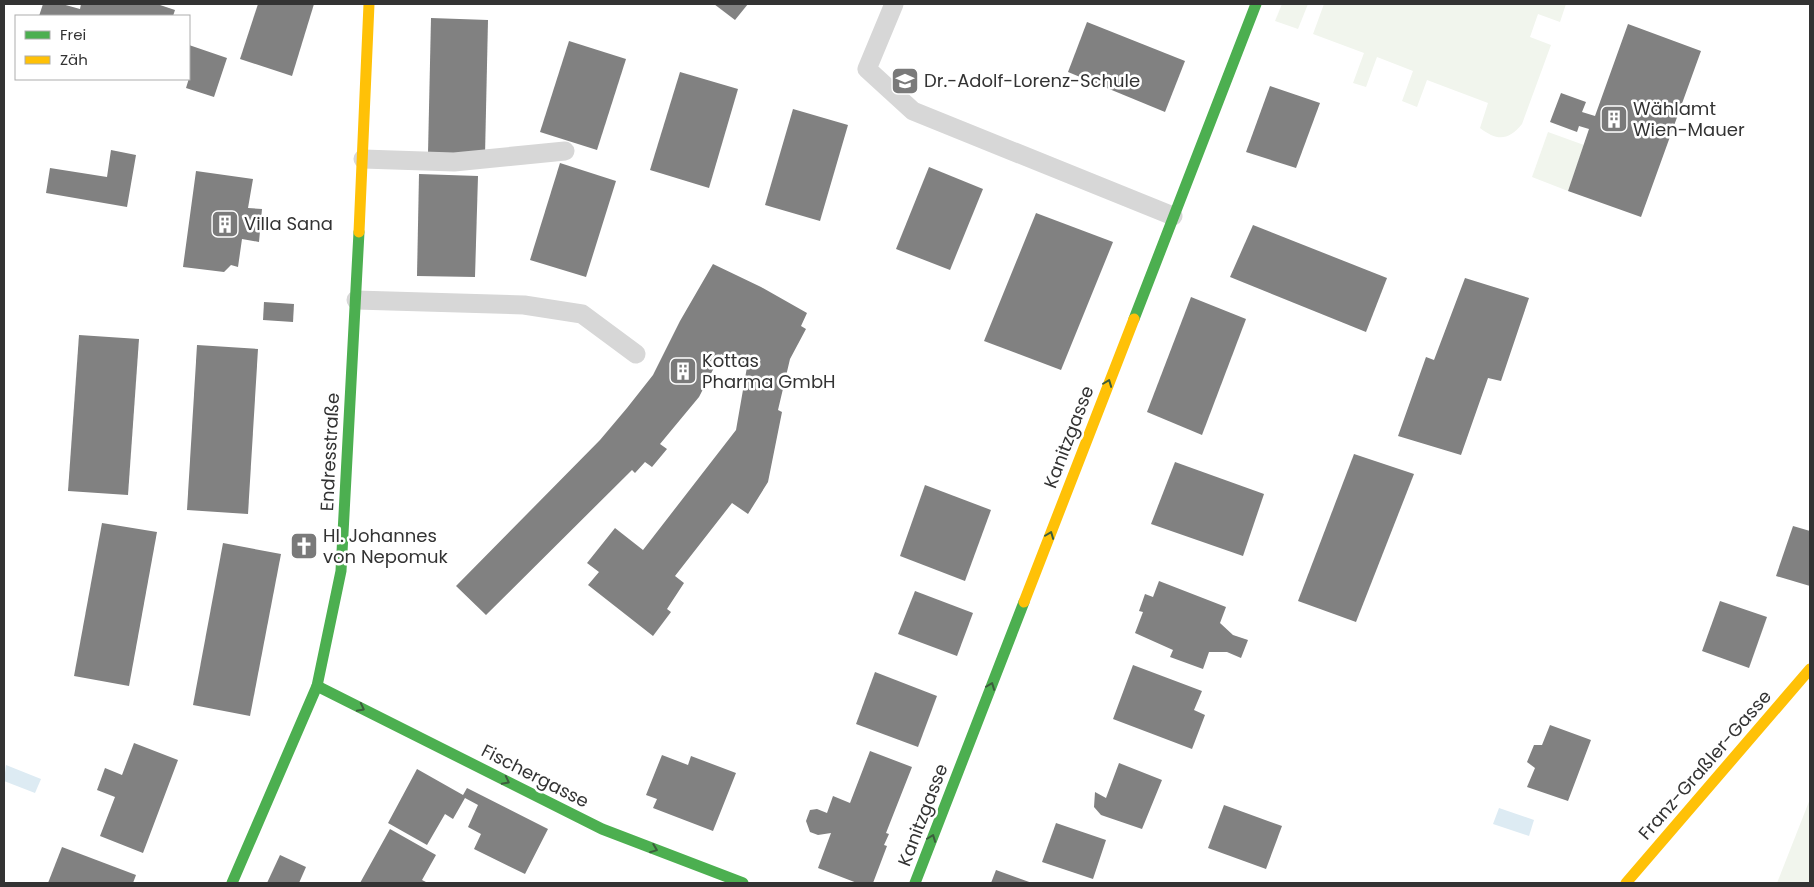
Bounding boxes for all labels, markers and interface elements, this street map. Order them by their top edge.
legend [15,15,190,80]
text: Frei [60,24,86,45]
text: Zäh [60,49,88,70]
school or university icon: Dr.-Adolf-Lorenz-Schule [890,66,920,96]
place label: Dr.-Adolf-Lorenz-Schule [924,68,1140,93]
place label: Wählamt Wien-Mauer [1633,96,1745,142]
building icon: Wählamt Wien-Mauer [1599,104,1629,134]
building icon: Villa Sana [210,209,240,239]
place label: Villa Sana [244,211,333,236]
place label: Kottas Pharma GmbH [702,348,836,394]
building icon: Kottas Pharma GmbH [668,356,698,386]
one-way arrow [1102,379,1113,388]
street label: Kanitzgasse [1038,382,1100,492]
street label: Endresstraße [314,392,345,512]
place label: Hl. Johannes von Nepomuk [323,523,449,569]
church icon: Hl. Johannes von Nepomuk [289,531,319,561]
one-way arrow [1044,531,1054,540]
one-way arrow [985,682,995,691]
street label: Franz-Graßler-Gasse [1633,684,1777,845]
one-way arrow [356,702,365,712]
street label: Fischergasse [477,738,593,813]
street label: Kanitzgasse [892,760,954,870]
one-way arrow [501,775,510,785]
one-way arrow [926,834,937,843]
one-way arrow [649,843,658,853]

